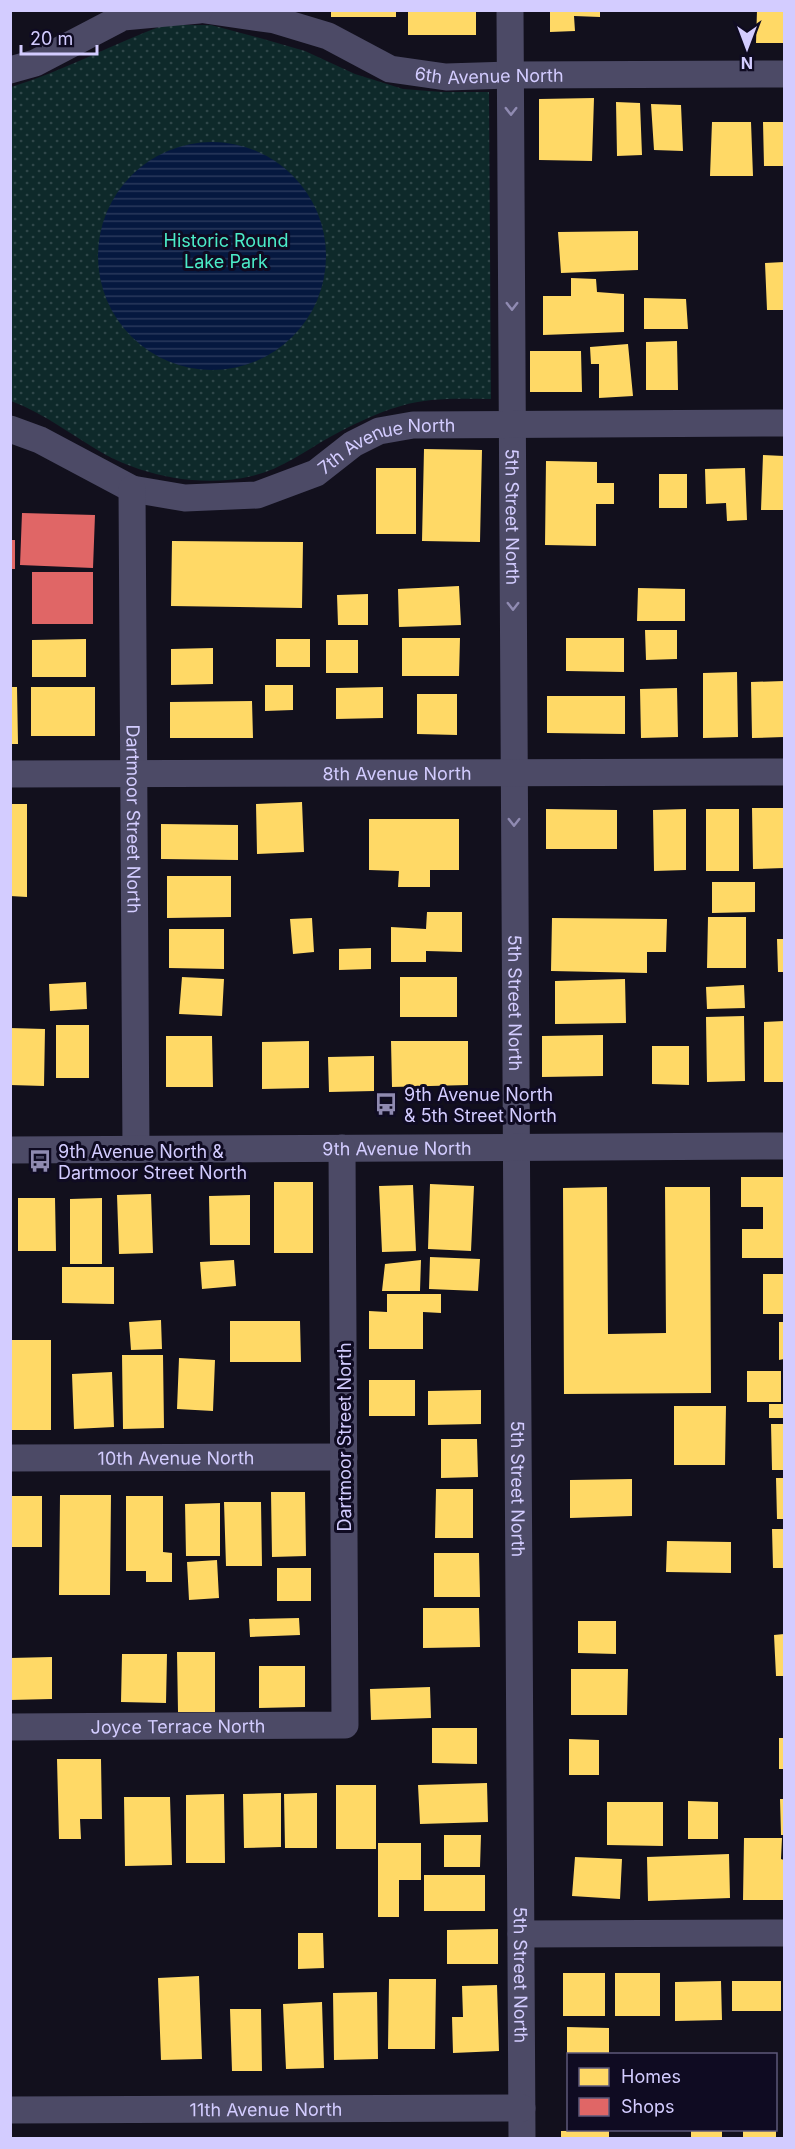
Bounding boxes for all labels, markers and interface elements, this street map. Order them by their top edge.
scale bar [21,18,98,56]
north arrow [717,18,777,78]
text: 20 m [30,28,73,49]
text: N [741,53,753,73]
street label: 6th Avenue North [413,62,564,88]
one-way arrow [505,106,517,115]
park label: Historic Round Lake Park [164,230,288,272]
one-way arrow [506,301,518,310]
street label: 7th Avenue North [313,414,456,478]
street label: 5th Street North [502,449,524,585]
one-way arrow [507,601,519,610]
street label: Dartmoor Street North [123,724,145,914]
street label: 8th Avenue North [322,762,472,784]
one-way arrow [508,817,520,826]
street label: 5th Street North [505,935,526,1071]
place label: 9th Avenue North & 5th Street North [404,1084,557,1126]
bus stop icon: 9th Avenue North & 5th Street North [373,1091,399,1117]
street label: 9th Avenue North [322,1137,472,1159]
place label: 9th Avenue North & Dartmoor Street North [58,1141,247,1183]
bus stop icon: 9th Avenue North & Dartmoor Street North [27,1148,53,1174]
street label: Dartmoor Street North [334,1342,355,1532]
street label: 5th Street North [507,1421,529,1557]
street label: 10th Avenue North [98,1447,254,1468]
street label: Joyce Terrace North [91,1715,265,1737]
street label: 5th Street North [510,1907,532,2043]
legend [567,2053,777,2131]
text: Homes [621,2066,681,2087]
text: Shops [621,2096,675,2117]
street label: 11th Avenue North [190,2098,342,2120]

